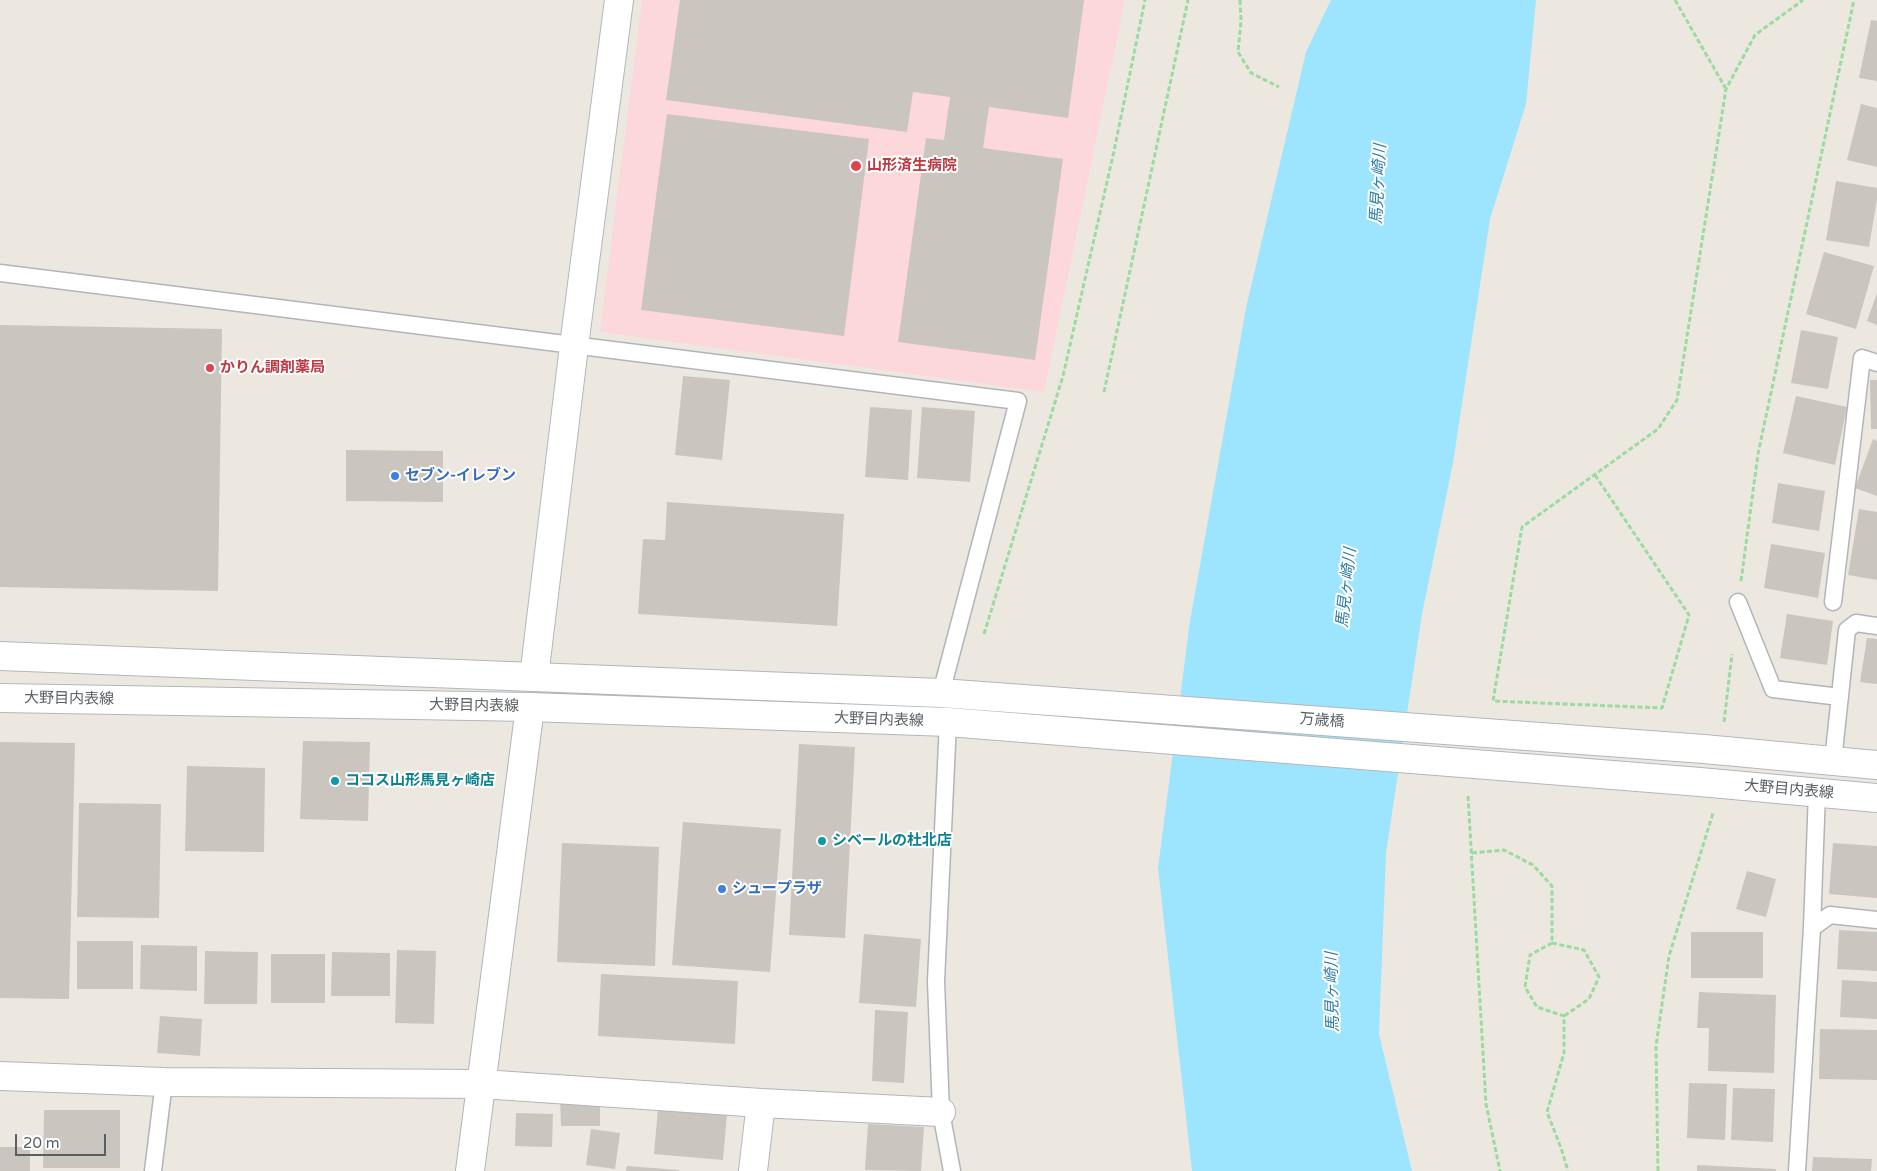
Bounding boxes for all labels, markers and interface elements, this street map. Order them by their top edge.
water label: 馬見ヶ崎川 [1367,144,1391,224]
place label: 山形済生病院 [867,157,957,175]
marker: 山形済生病院 [849,159,863,173]
place label: かりん調剤薬局 [220,359,325,377]
marker: かりん調剤薬局 [204,362,216,374]
place label: セブン-イレブン [405,467,516,485]
marker: セブン-イレブン [389,470,401,482]
water label: 馬見ヶ崎川 [1333,547,1361,629]
street label: 大野目内表線 [24,689,114,709]
street label: 大野目内表線 [429,696,519,716]
street label: 大野目内表線 [834,709,924,731]
street label: 万歳橋 [1299,710,1345,732]
place label: ココス山形馬見ヶ崎店 [345,772,495,790]
marker: ココス山形馬見ヶ崎店 [329,775,341,787]
street label: 大野目内表線 [1743,777,1835,803]
place label: シベールの杜北店 [832,832,952,850]
marker: シベールの杜北店 [816,835,828,847]
place label: シュープラザ [732,880,822,898]
marker: シュープラザ [716,883,728,895]
water label: 馬見ヶ崎川 [1323,952,1343,1032]
scale bar [18,1124,109,1156]
text: 20 m [23,1134,60,1152]

